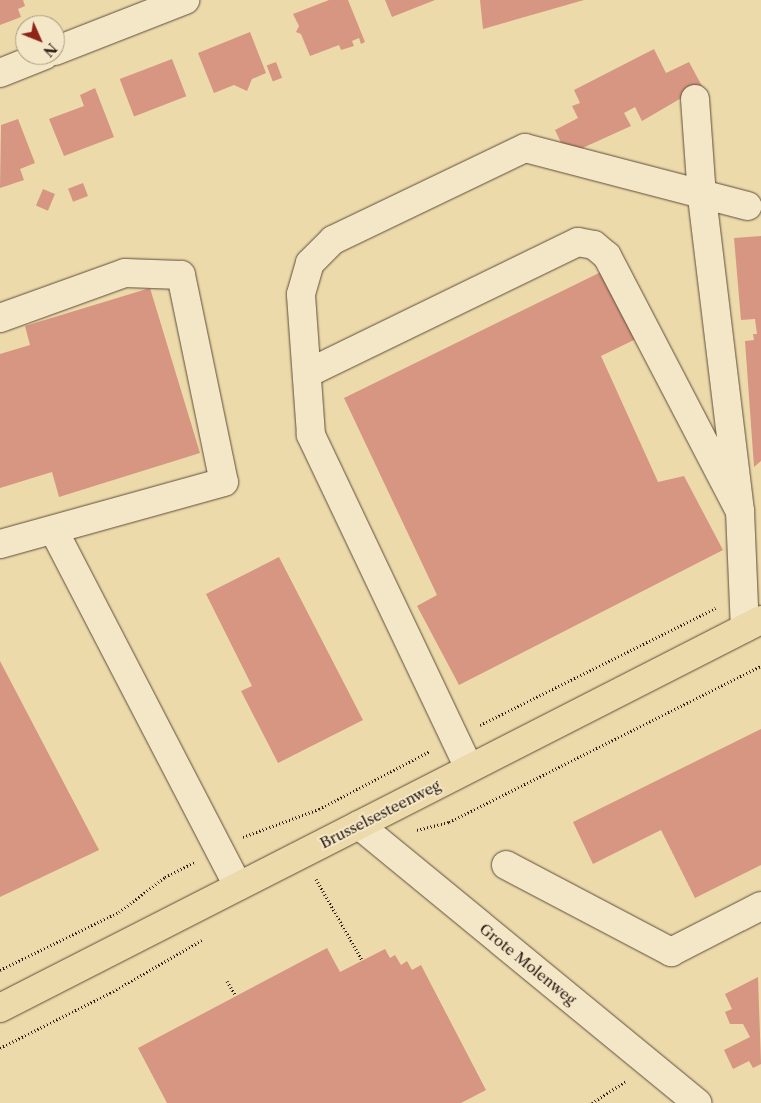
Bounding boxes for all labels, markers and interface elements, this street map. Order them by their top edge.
north arrow [15,15,65,65]
text: N [39,39,61,60]
street label: Brusselsesteenweg [317,776,443,852]
street label: Grote Molenweg [476,919,580,1009]

